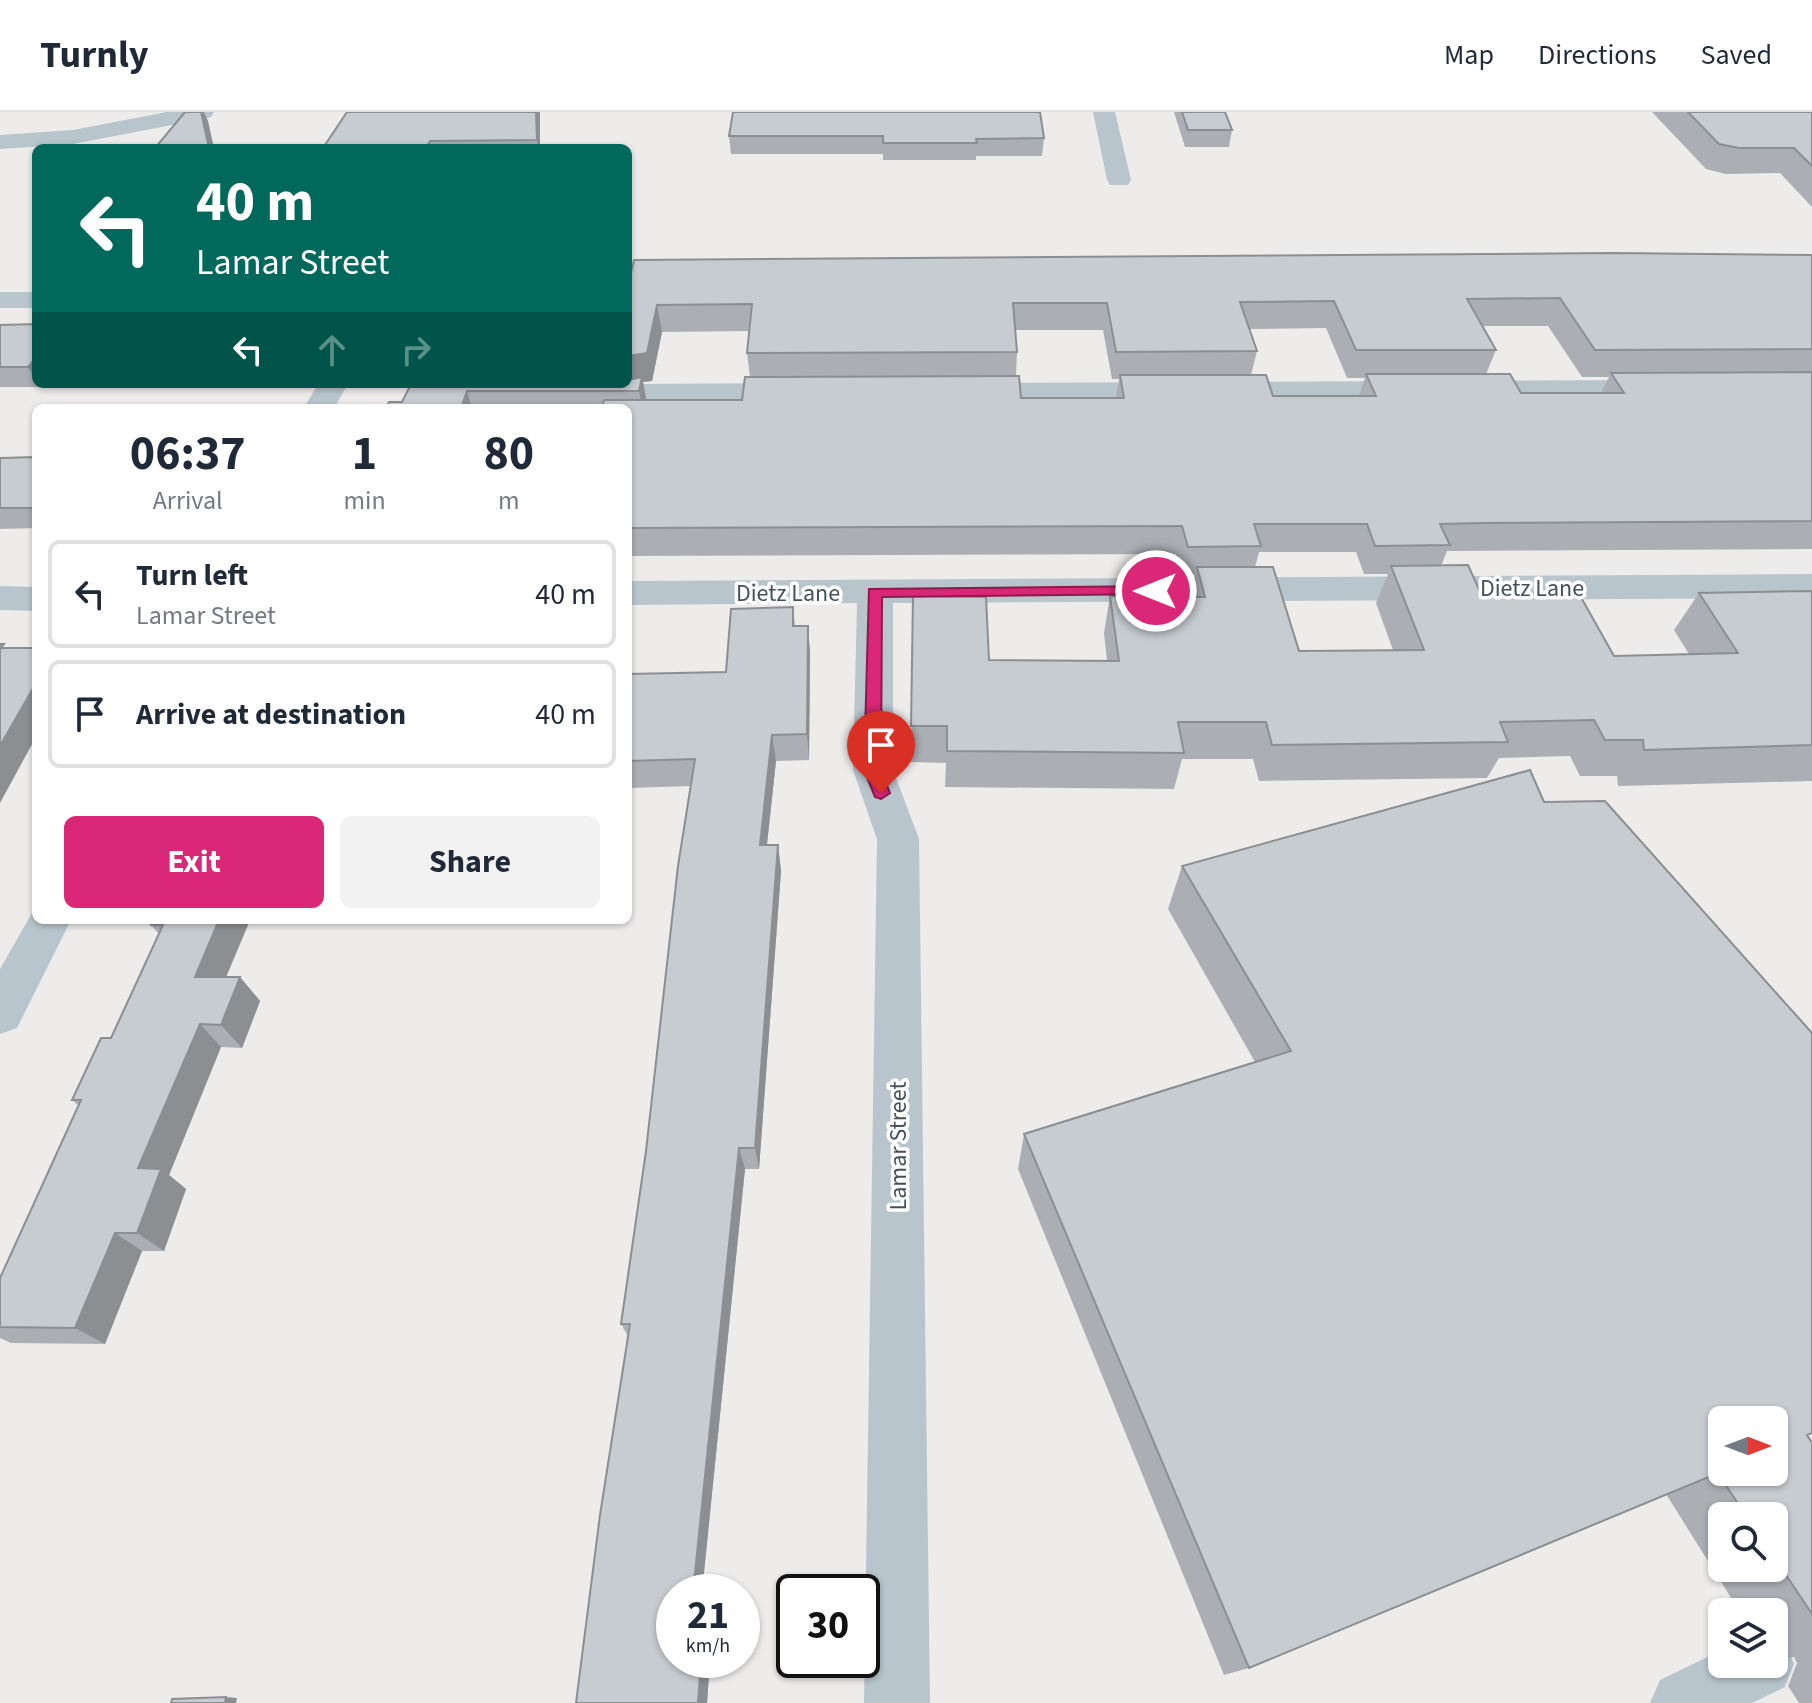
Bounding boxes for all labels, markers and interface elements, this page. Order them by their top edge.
text: Turnly [40,28,149,82]
text: Map [1444,35,1494,75]
text: Directions [1538,35,1657,75]
text: Saved [1701,35,1772,75]
text: 40 m [196,163,314,242]
icon: left [64,176,168,280]
text: Lamar Street [196,237,390,288]
icon: left [226,328,270,372]
icon: ahead [310,328,354,372]
icon: right [394,328,438,372]
text: 06:37 [130,420,246,488]
text: 1 [352,420,377,488]
text: 80 [483,420,534,488]
text: Arrival [153,482,223,519]
text: min [343,482,386,519]
text: m [498,482,520,519]
position arrow [1114,549,1198,633]
text: Turn left [136,554,248,597]
street label: Dietz Lane [1480,571,1584,606]
icon: left [68,572,112,616]
text: 40 m [535,573,596,616]
street label: Dietz Lane [736,576,840,611]
text: Lamar Street [136,597,276,634]
icon: arrive [68,692,112,736]
text: Arrive at destination [136,693,406,736]
text: 40 m [535,693,596,736]
pin [847,711,915,793]
icon: arrive [859,723,903,767]
button: Exit [64,816,324,908]
button: Share [340,816,600,908]
street label: Lamar Street [881,1081,916,1211]
north arrow [1708,1406,1788,1486]
map controls [1708,1406,1788,1678]
button: search [1708,1502,1788,1582]
speed limit sign: 30 [776,1574,880,1678]
text: 21 [687,1587,729,1644]
button: layers [1708,1598,1788,1678]
text: km/h [686,1632,730,1660]

